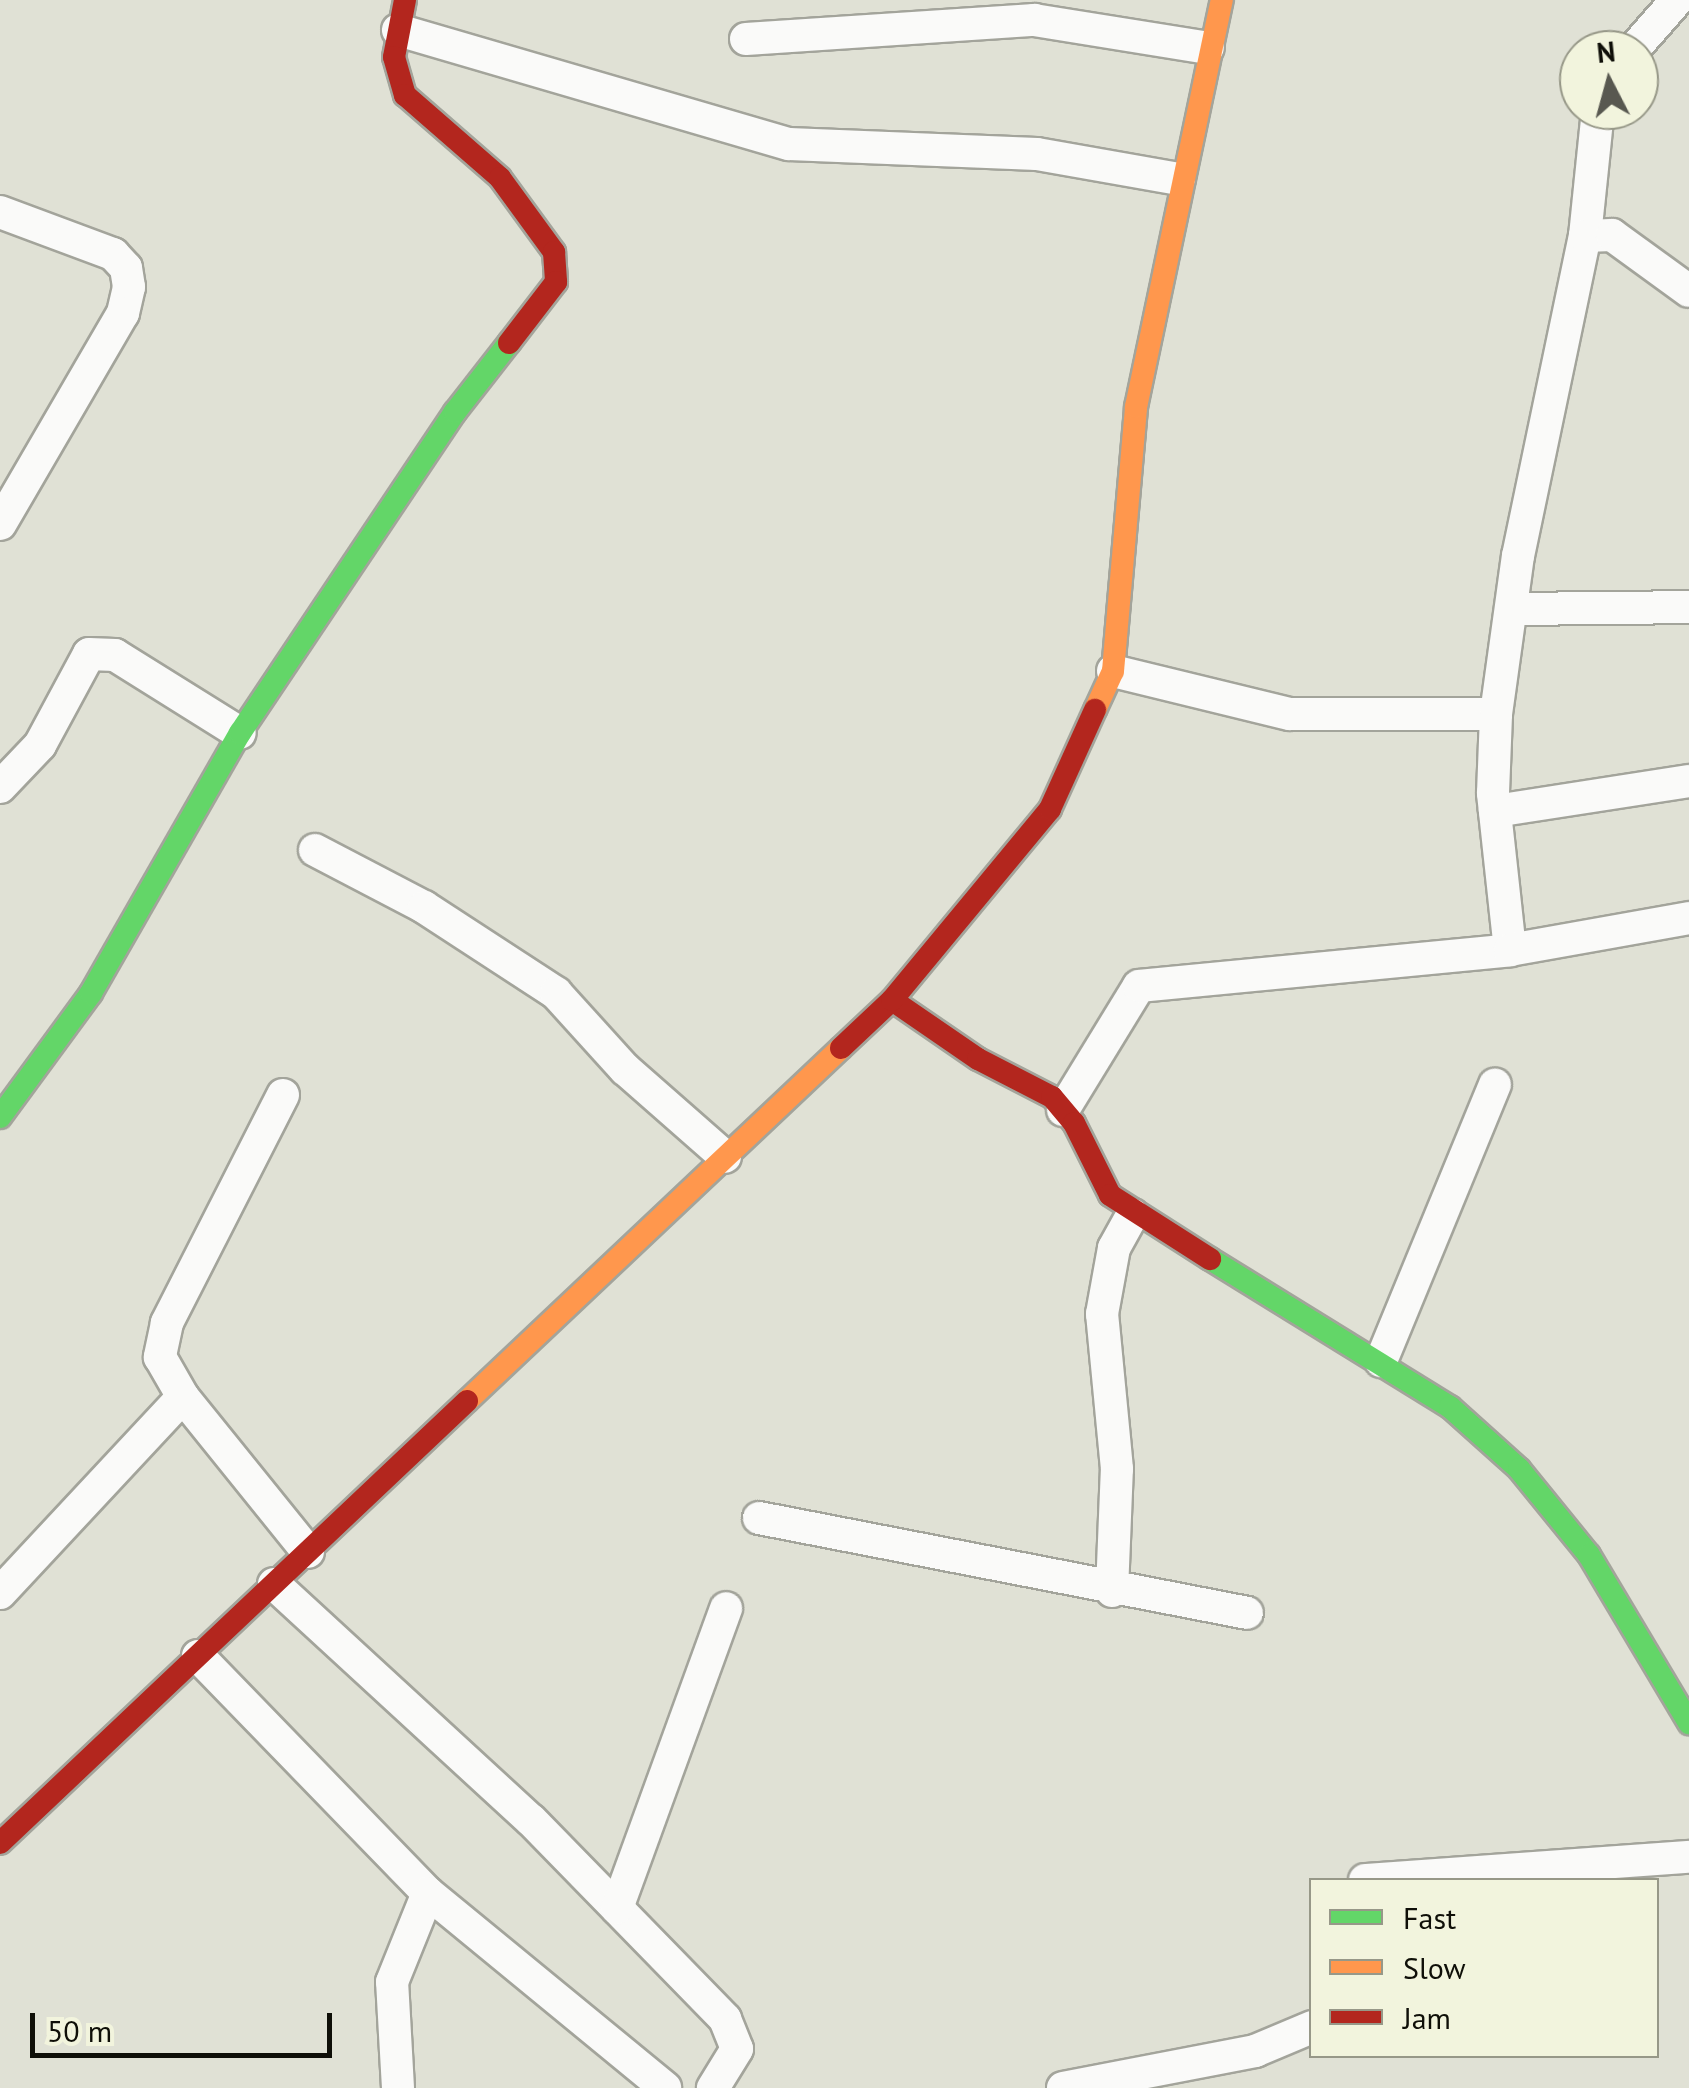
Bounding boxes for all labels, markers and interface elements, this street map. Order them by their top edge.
north arrow [1559,30,1659,130]
text: N [1595,32,1617,71]
legend [1309,1878,1659,2058]
text: Fast [1403,1898,1456,1937]
text: Slow [1403,1948,1466,1987]
scale bar [35,1993,338,2055]
text: Jam [1403,1998,1451,2037]
text: 50 m [47,2011,112,2050]

